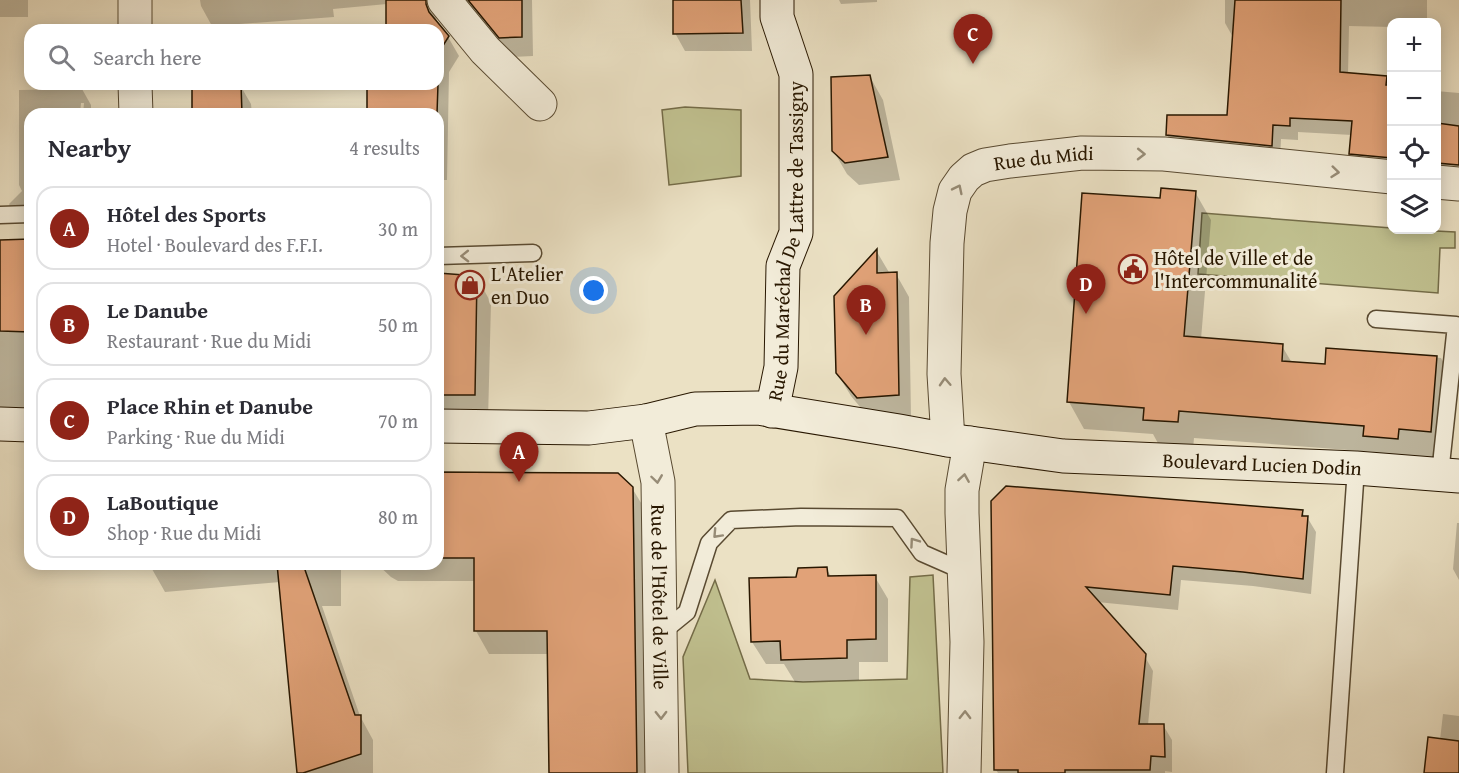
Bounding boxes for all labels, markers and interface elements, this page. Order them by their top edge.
pin: C [954,14,992,64]
map controls [1387,18,1441,234]
button: + [1387,18,1441,72]
search box [24,24,444,90]
icon: search [45,41,78,74]
text: Search here [93,41,202,73]
button: − [1387,72,1441,126]
street label: Rue du Maréchal De Lattre de Tassigny [759,81,810,403]
button: locate [1387,126,1441,180]
text: Nearby [48,128,131,167]
text: 4 results [349,133,420,162]
street label: Rue du Midi [992,138,1094,177]
one-way arrow [1137,148,1146,160]
one-way arrow [1331,165,1340,178]
button: layers [1387,180,1441,234]
one-way arrow [950,184,962,195]
text: Hôtel des Sports [107,198,266,230]
text: A [63,214,76,243]
text: 30 m [378,214,418,243]
text: Hotel · Boulevard des F.F.I. [107,230,323,259]
place label: Hôtel de Ville et de l'Intercommunalité [1154,243,1317,295]
one-way arrow [460,250,469,262]
public building icon: Hôtel de Ville et de l'Intercommunalité [1117,253,1149,285]
place label: L'Atelier en Duo [491,259,563,311]
pin: D [1066,264,1106,314]
shop icon: L'Atelier en Duo [454,269,486,301]
your location [579,276,608,305]
pin: B [846,286,886,335]
text: Le Danube [107,294,208,326]
text: B [63,310,76,339]
text: 50 m [378,310,418,339]
text: Restaurant · Rue du Midi [107,326,311,355]
one-way arrow [938,378,951,387]
text: Place Rhin et Danube [107,390,313,422]
text: C [64,406,75,435]
text: 70 m [378,406,418,435]
text: Parking · Rue du Midi [107,422,285,451]
pin: A [500,432,538,482]
street label: Boulevard Lucien Dodin [1162,445,1363,482]
one-way arrow [958,473,970,482]
one-way arrow [651,474,663,483]
text: LaBoutique [107,486,219,518]
text: D [63,502,76,531]
text: 80 m [378,502,418,531]
street label: Rue de l'Hôtel de Ville [644,504,676,690]
text: Shop · Rue du Midi [107,518,261,547]
one-way arrow [713,528,724,538]
one-way arrow [910,537,921,548]
one-way arrow [959,710,972,719]
one-way arrow [655,711,668,720]

